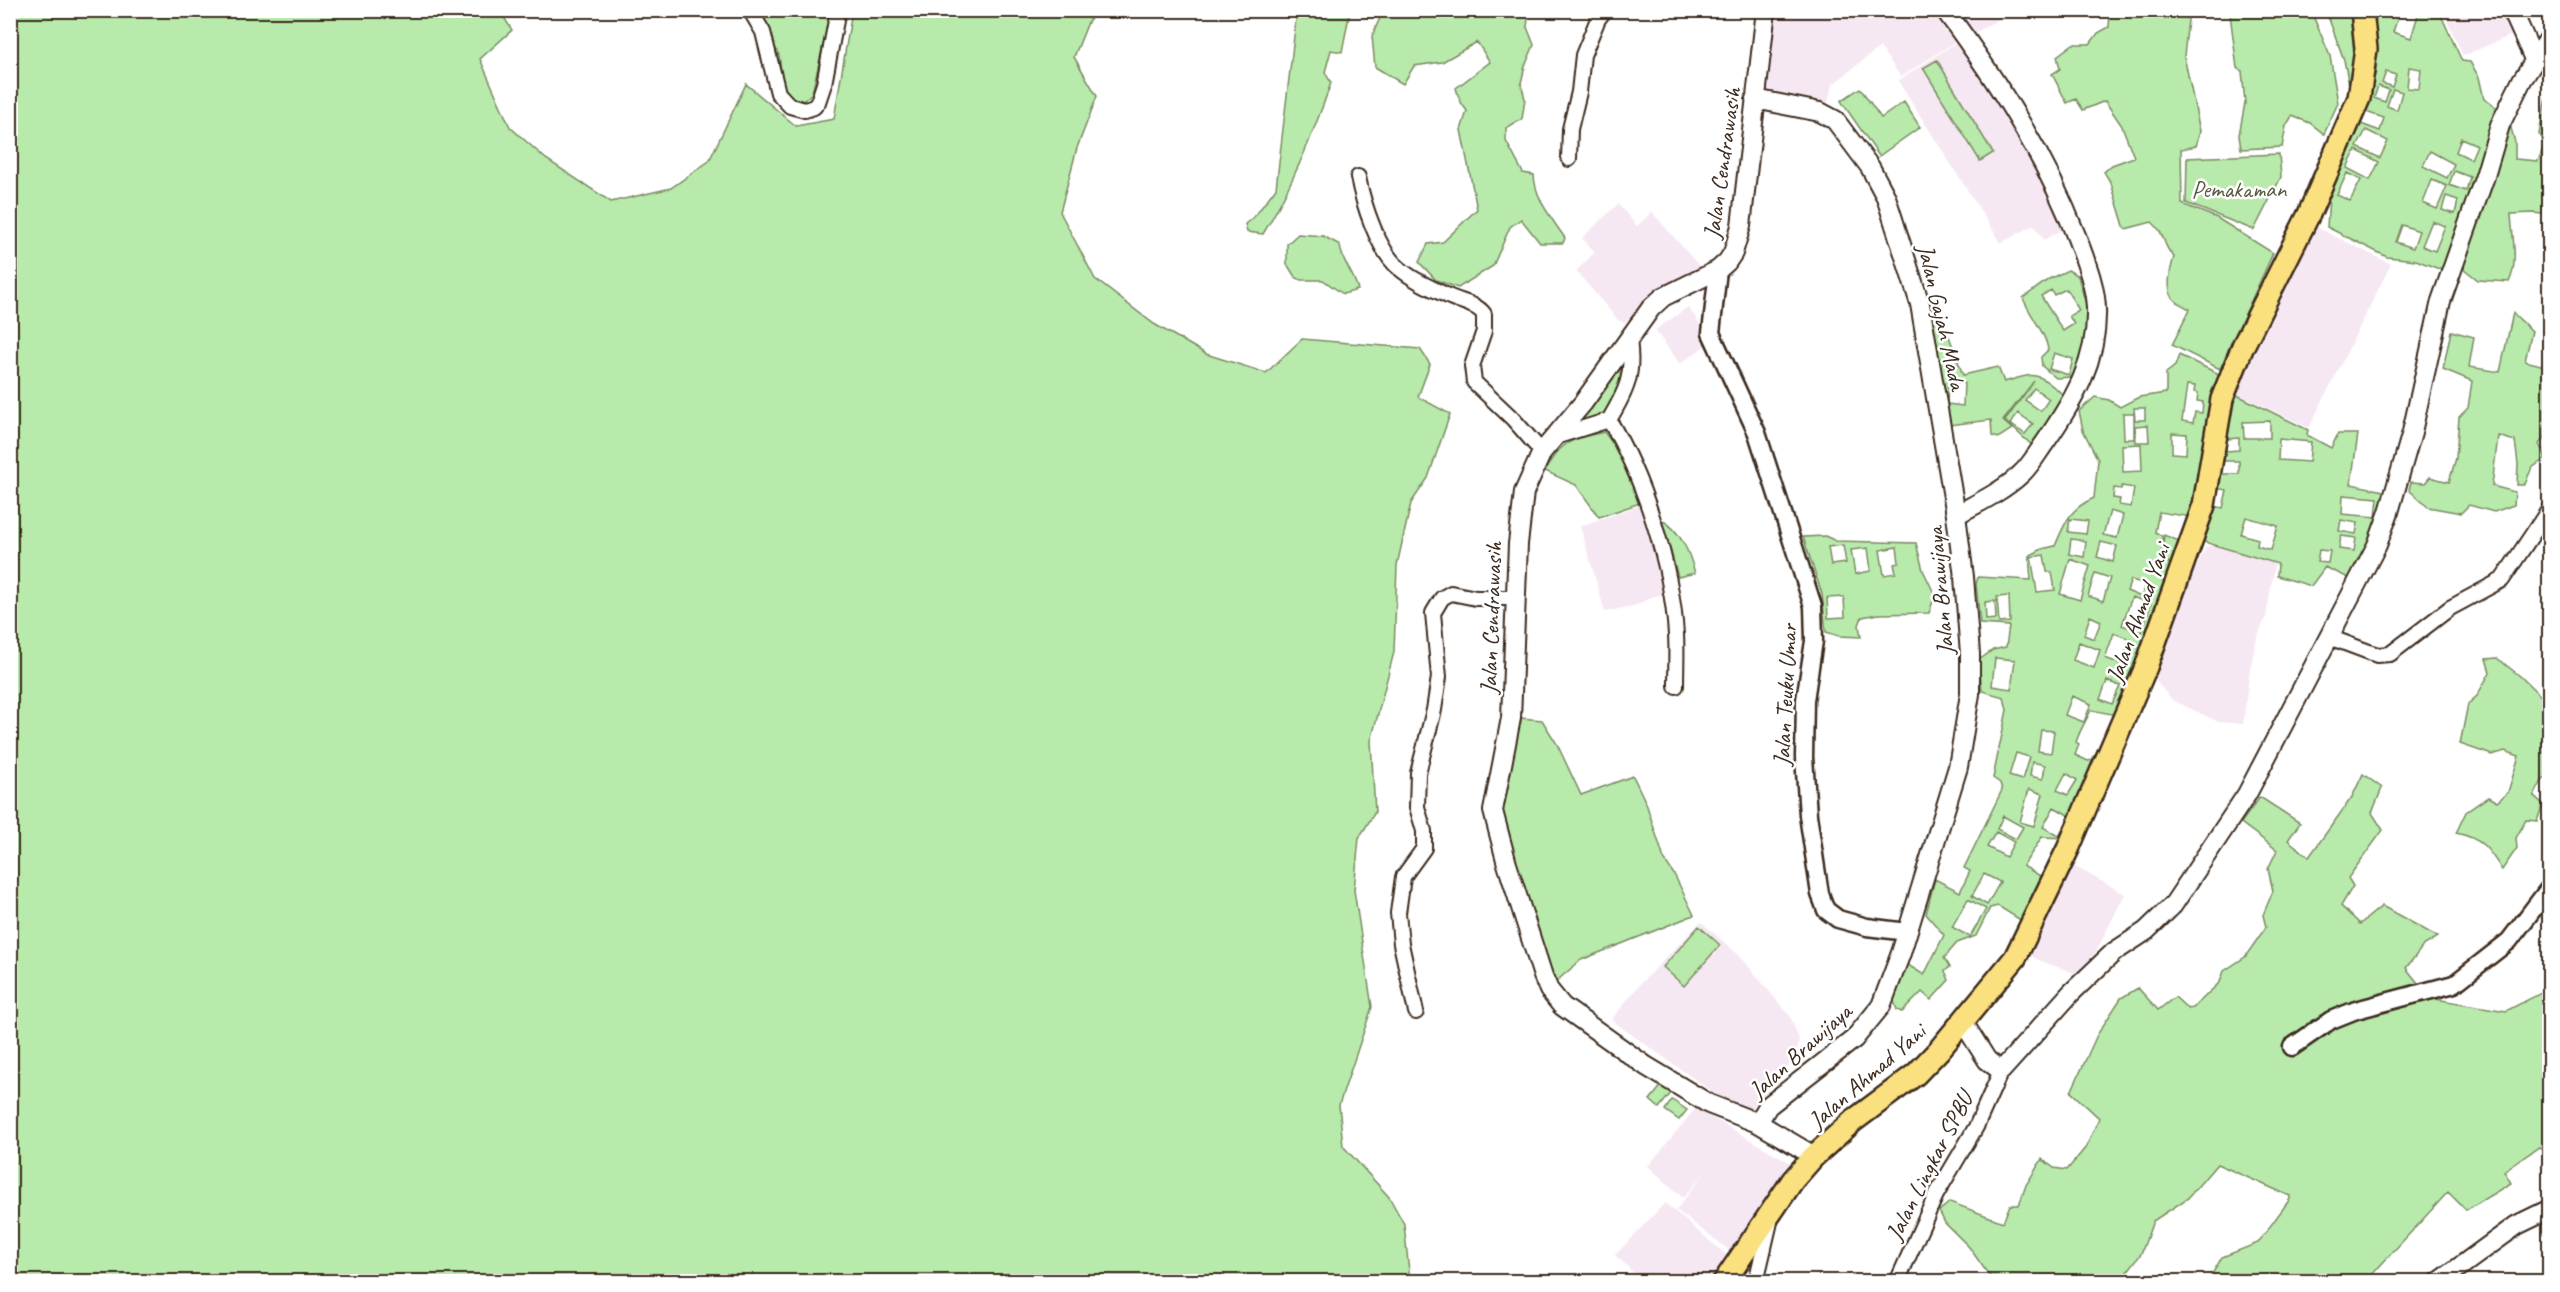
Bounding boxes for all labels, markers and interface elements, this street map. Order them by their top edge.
street label: Jalan Cendrawasih [1696,84,1748,241]
park label: Pemakaman [2192,174,2288,204]
street label: Jalan Gajah Mada [1910,240,1974,395]
street label: Jalan Brawijaya [1919,524,1961,657]
street label: Jalan Ahmad Yani [2099,537,2178,687]
street label: Jalan Cendrawasih [1473,540,1509,696]
street label: Jalan Teuku Umar [1766,621,1804,768]
street label: Jalan Brawijaya [1742,995,1859,1106]
street label: Jalan Ahmad Yani [1801,1015,1934,1136]
street label: Jalan Lingkar SPBU [1878,1083,1981,1246]

